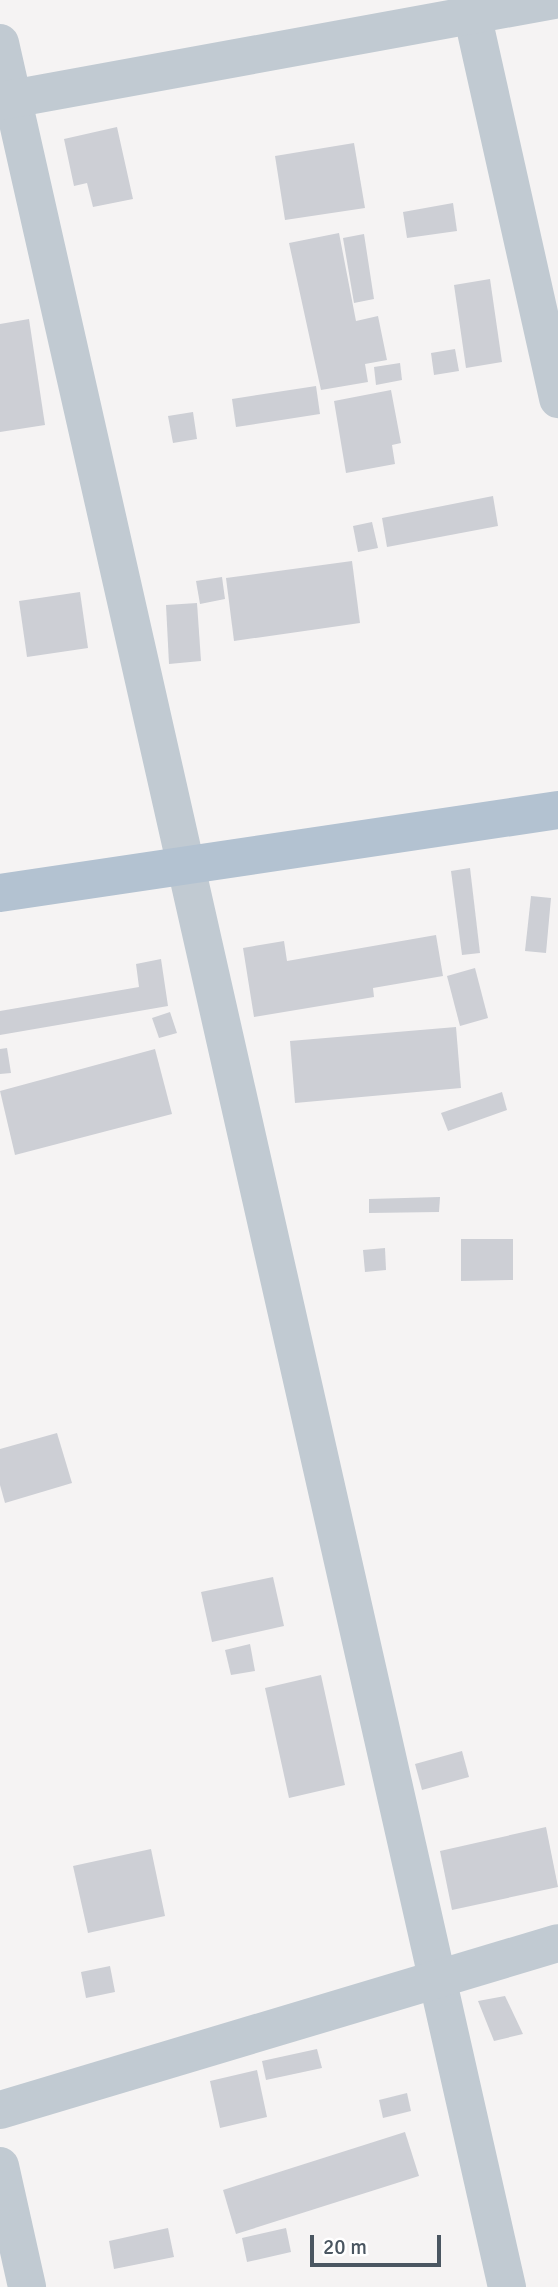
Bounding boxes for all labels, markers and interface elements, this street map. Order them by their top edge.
scale bar [313,2220,444,2264]
text: 20 m [323,2234,367,2260]

